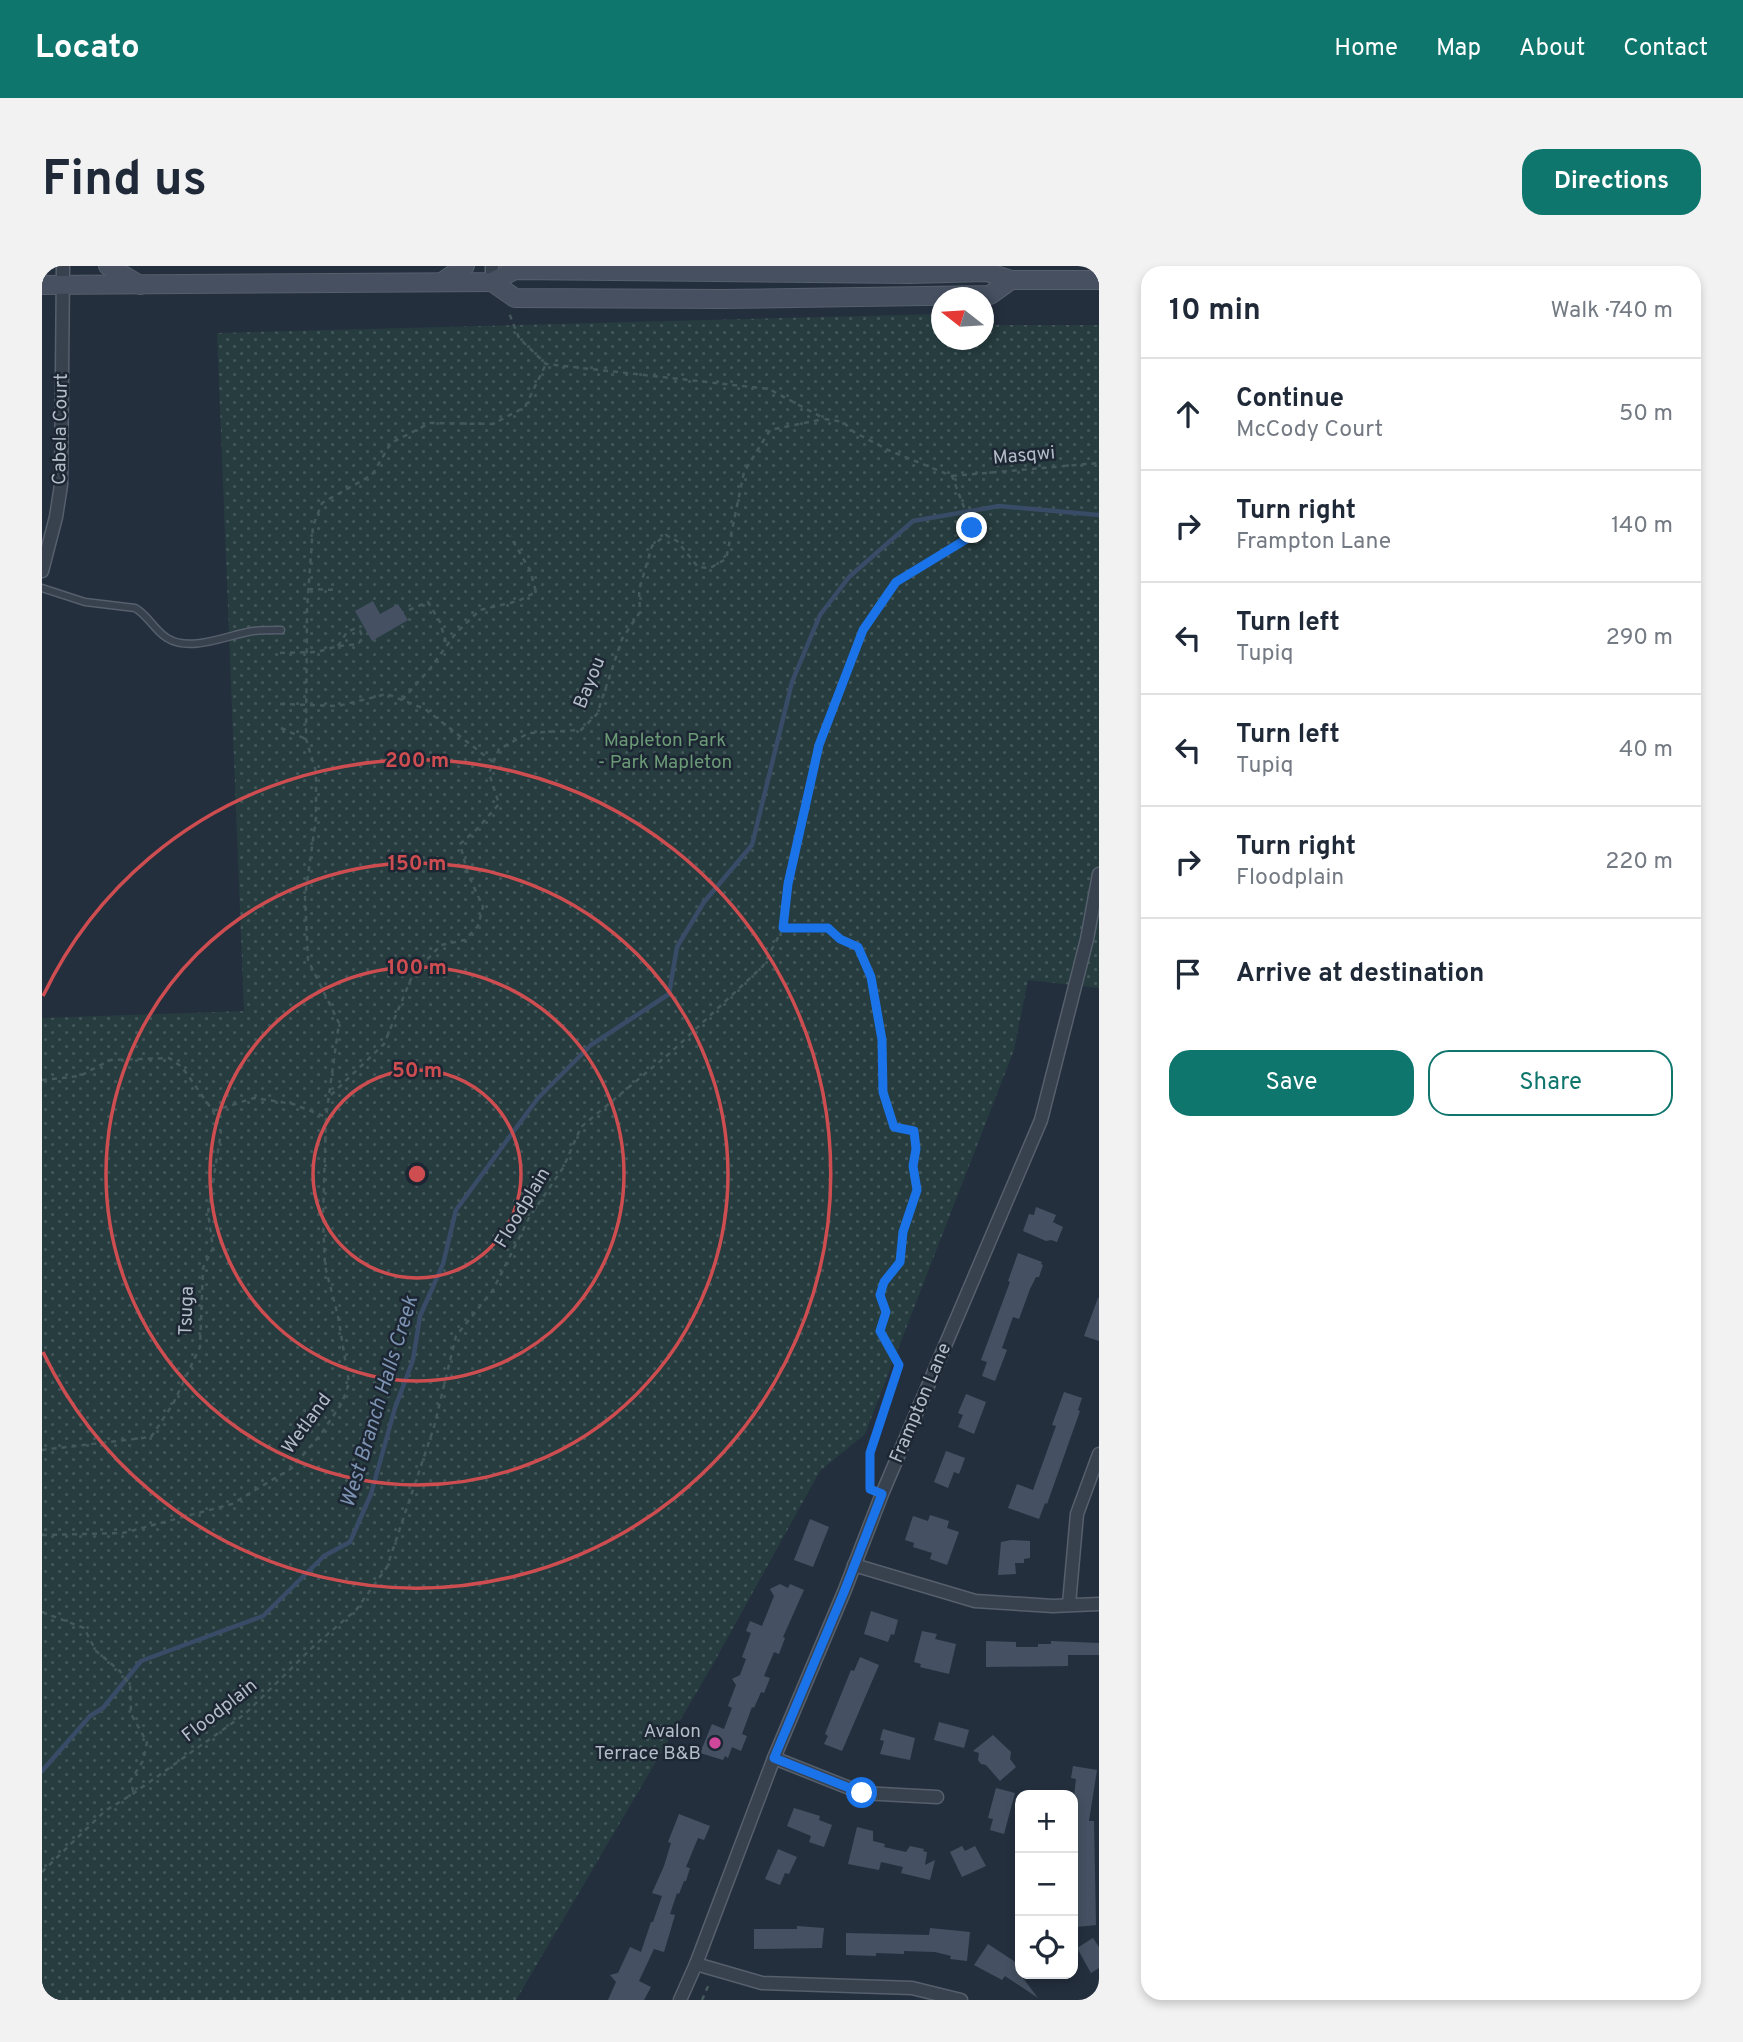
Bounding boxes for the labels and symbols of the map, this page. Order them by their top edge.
north arrow [931,287,994,350]
street label: Cabela Court [48,373,74,485]
street label: Masqwi [992,441,1056,471]
route end [956,512,987,543]
street label: Bayou [569,654,611,712]
park label: Mapleton Park - Park Mapleton [598,729,732,775]
text: 200 m [385,748,449,775]
text: 150 m [388,851,446,878]
text: 100 m [387,955,447,982]
text: 50 m [392,1058,442,1085]
centre of rings [405,1162,429,1186]
street label: Floodplain [490,1164,556,1252]
street label: Tsuga [174,1286,200,1336]
water label: West Branch Halls Creek [335,1292,425,1511]
street label: Frampton Lane [885,1339,957,1467]
street label: Wetland [277,1389,337,1459]
street label: Floodplain [177,1674,263,1748]
place label: Avalon Terrace B&B [595,1720,701,1766]
marker: Avalon Terrace B&B [707,1735,723,1751]
route start [846,1777,877,1808]

